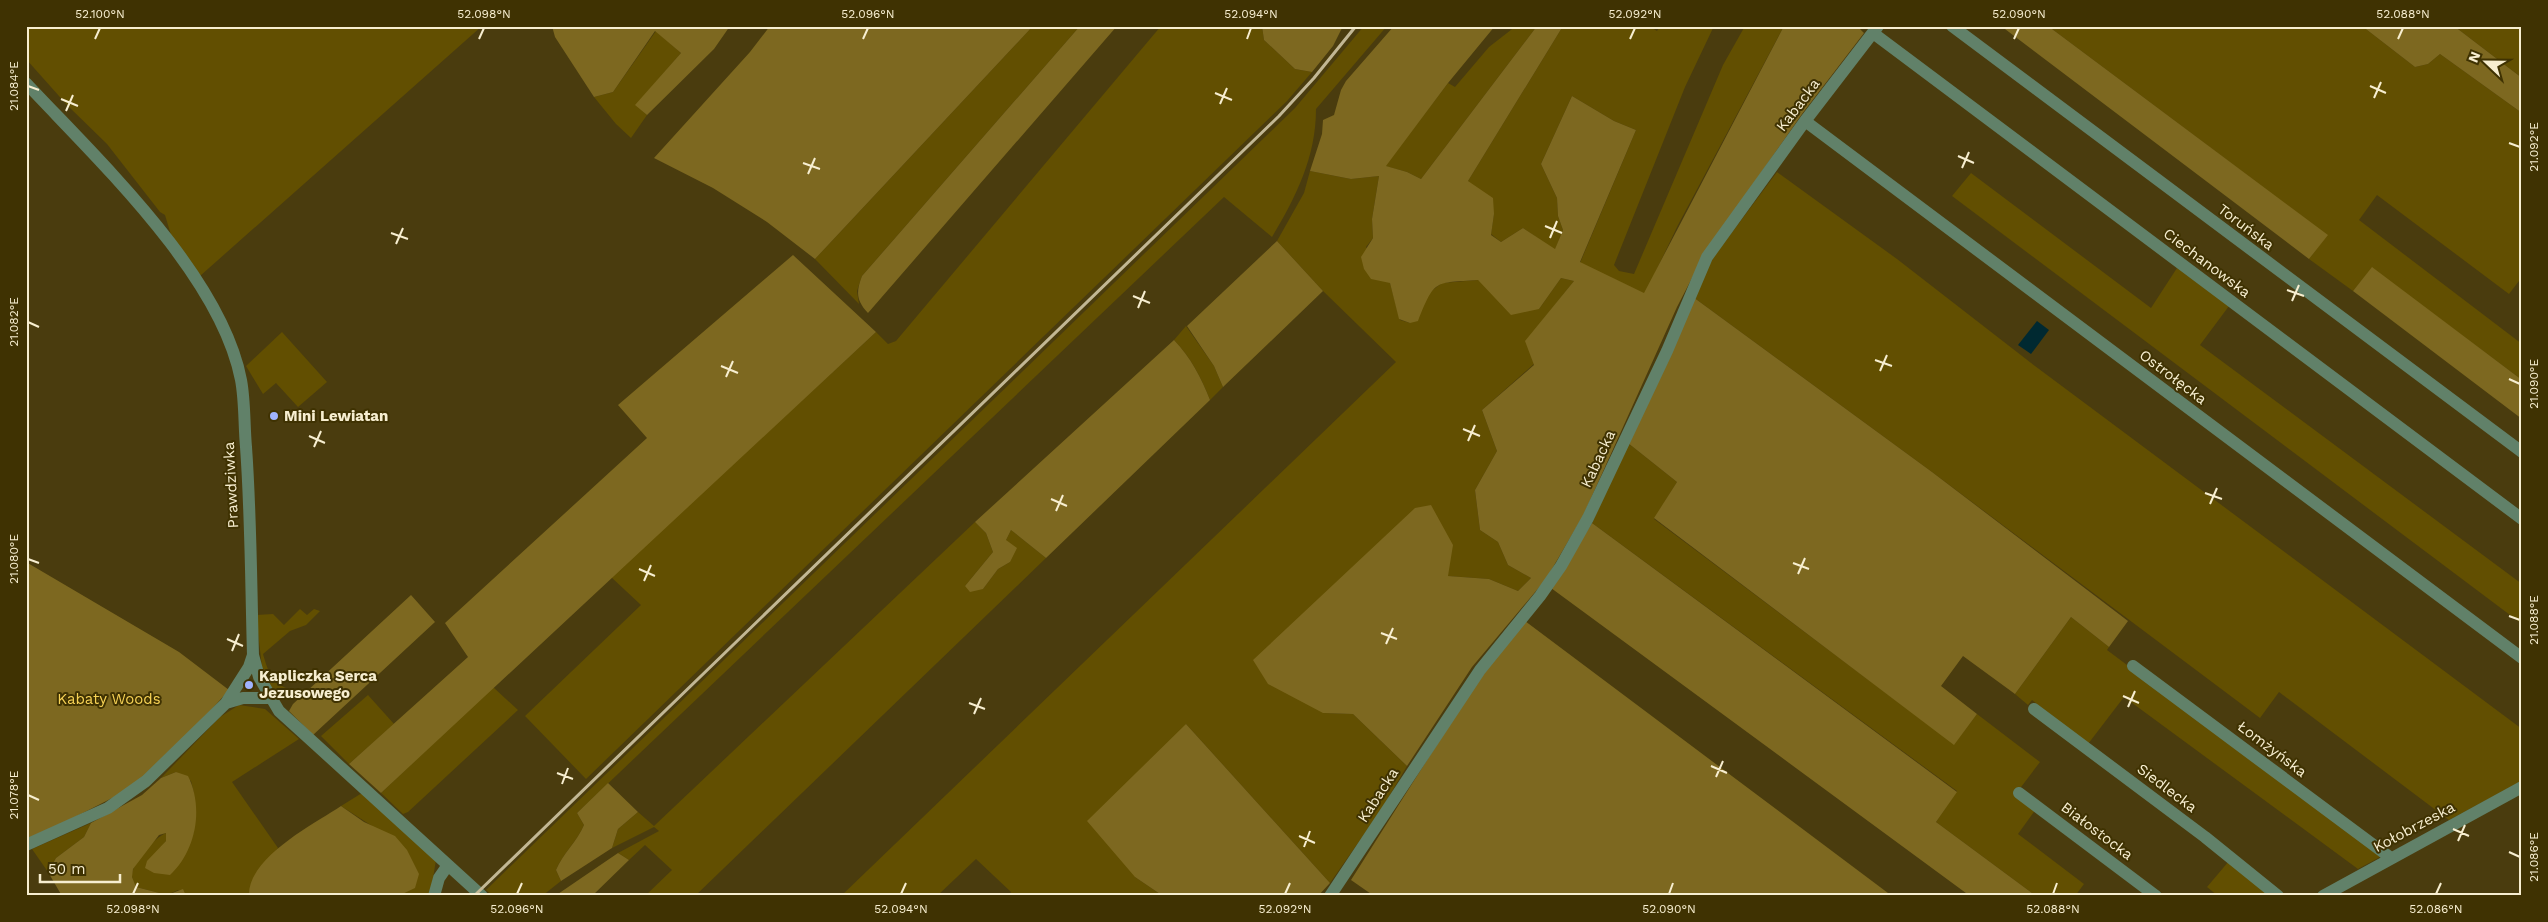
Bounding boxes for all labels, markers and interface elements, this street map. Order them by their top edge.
text: 52.100°N [75,7,125,21]
text: 52.098°N [457,7,511,21]
text: 52.096°N [841,7,895,21]
text: 52.094°N [1224,7,1278,21]
text: 52.092°N [1608,7,1662,21]
text: 52.090°N [1992,7,2046,21]
text: 52.088°N [2376,7,2430,21]
north arrow [2460,38,2510,88]
text: N [2465,49,2483,65]
text: 21.084°E [7,61,21,111]
street label: Kabacka [1772,75,1824,135]
text: 21.092°E [2527,122,2541,172]
street label: Toruńska [2214,200,2278,254]
street label: Ciechanowska [2160,224,2254,302]
text: 21.082°E [7,297,21,347]
street label: Ostrołęcka [2136,346,2211,408]
text: 21.090°E [2527,359,2541,409]
place label: Mini Lewiatan [284,407,388,425]
marker: Mini Lewiatan [268,410,280,422]
street label: Kabacka [1577,427,1619,491]
street label: Prawdziwka [220,441,242,529]
text: 21.080°E [7,534,21,584]
text: 21.088°E [2527,595,2541,645]
place label: Kapliczka Serca Jezusowego [259,667,377,702]
marker: Kapliczka Serca Jezusowego [243,679,255,691]
park label: Kabaty Woods [57,690,161,708]
street label: Łomżyńska [2234,717,2311,781]
street label: Siedlecka [2134,760,2201,817]
street label: Kabacka [1354,764,1403,826]
text: 21.078°E [7,770,21,819]
street label: Białostocka [2058,798,2137,864]
street label: Kołobrzeska [2370,798,2458,856]
text: 21.086°E [2527,832,2541,882]
scale bar [40,852,120,884]
text: 50 m [48,860,85,878]
text: 52.098°N [106,902,160,916]
text: 52.096°N [490,902,544,916]
text: 52.094°N [874,902,928,916]
text: 52.092°N [1258,902,1312,916]
text: 52.090°N [1642,902,1696,916]
text: 52.088°N [2026,902,2080,916]
text: 52.086°N [2409,902,2463,916]

